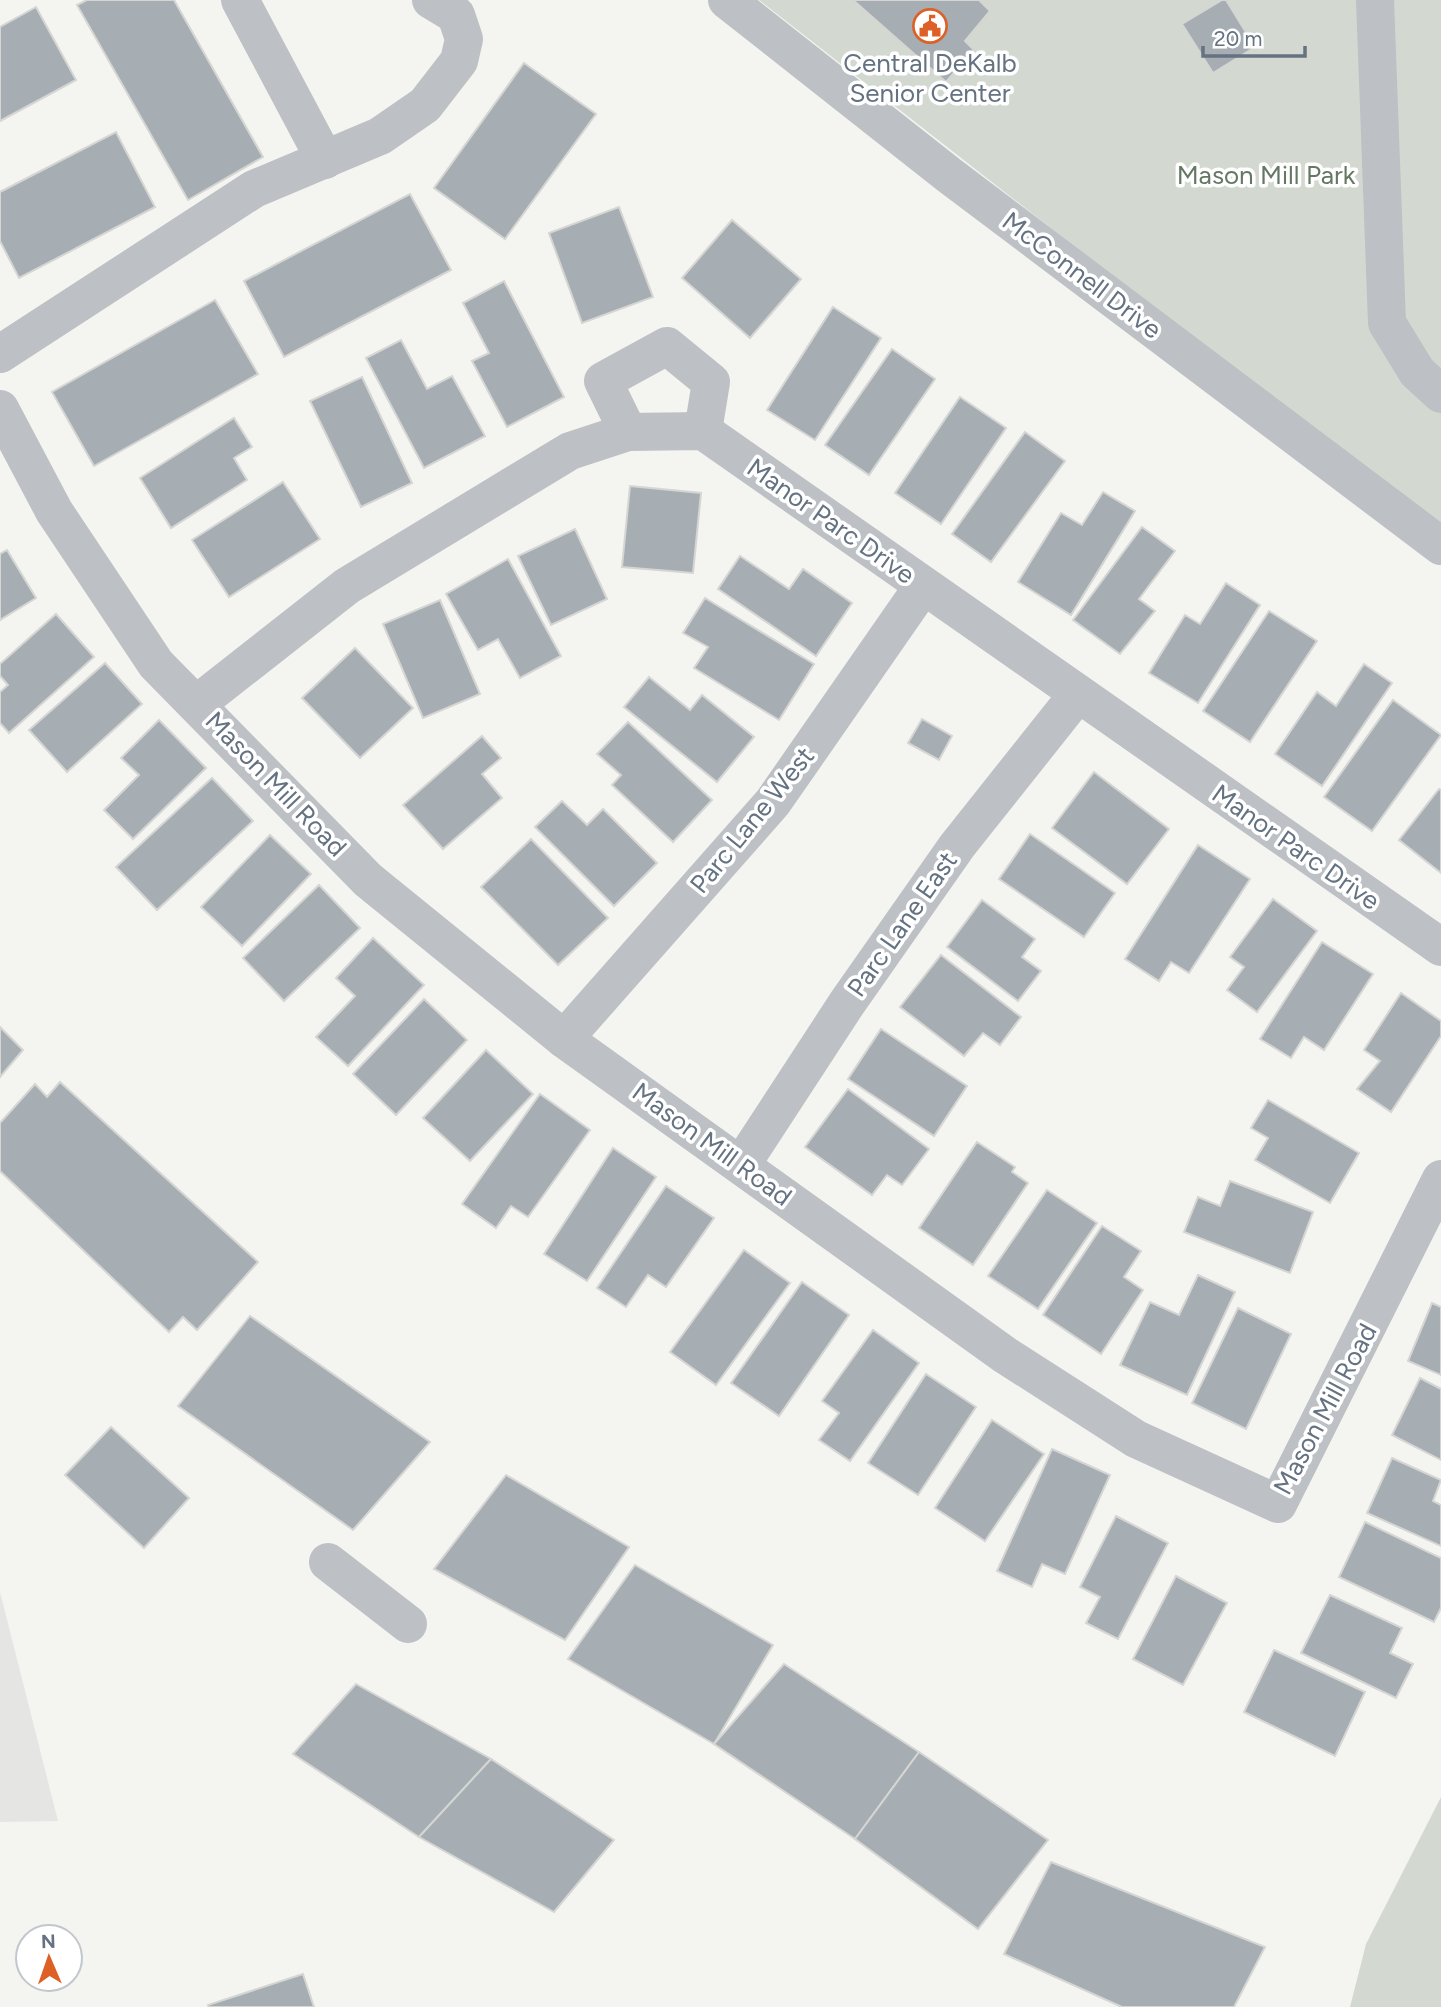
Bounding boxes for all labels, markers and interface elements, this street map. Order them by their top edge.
public building icon: Central DeKalb Senior Center [911,7,949,45]
scale bar [1203,14,1304,58]
text: 20 m [1214,26,1262,51]
place label: Central DeKalb Senior Center [843,47,1017,109]
park label: Mason Mill Park [1177,159,1356,191]
street label: McConnell Drive [996,205,1168,345]
street label: Manor Parc Drive [741,451,921,591]
street label: Mason Mill Road [199,705,353,863]
street label: Parc Lane West [683,740,821,900]
street label: Manor Parc Drive [1206,777,1386,917]
street label: Parc Lane East [840,845,964,1003]
street label: Mason Mill Road [626,1075,798,1213]
street label: Mason Mill Road [1266,1318,1384,1500]
north arrow [14,1923,84,1993]
text: N [41,1930,56,1953]

